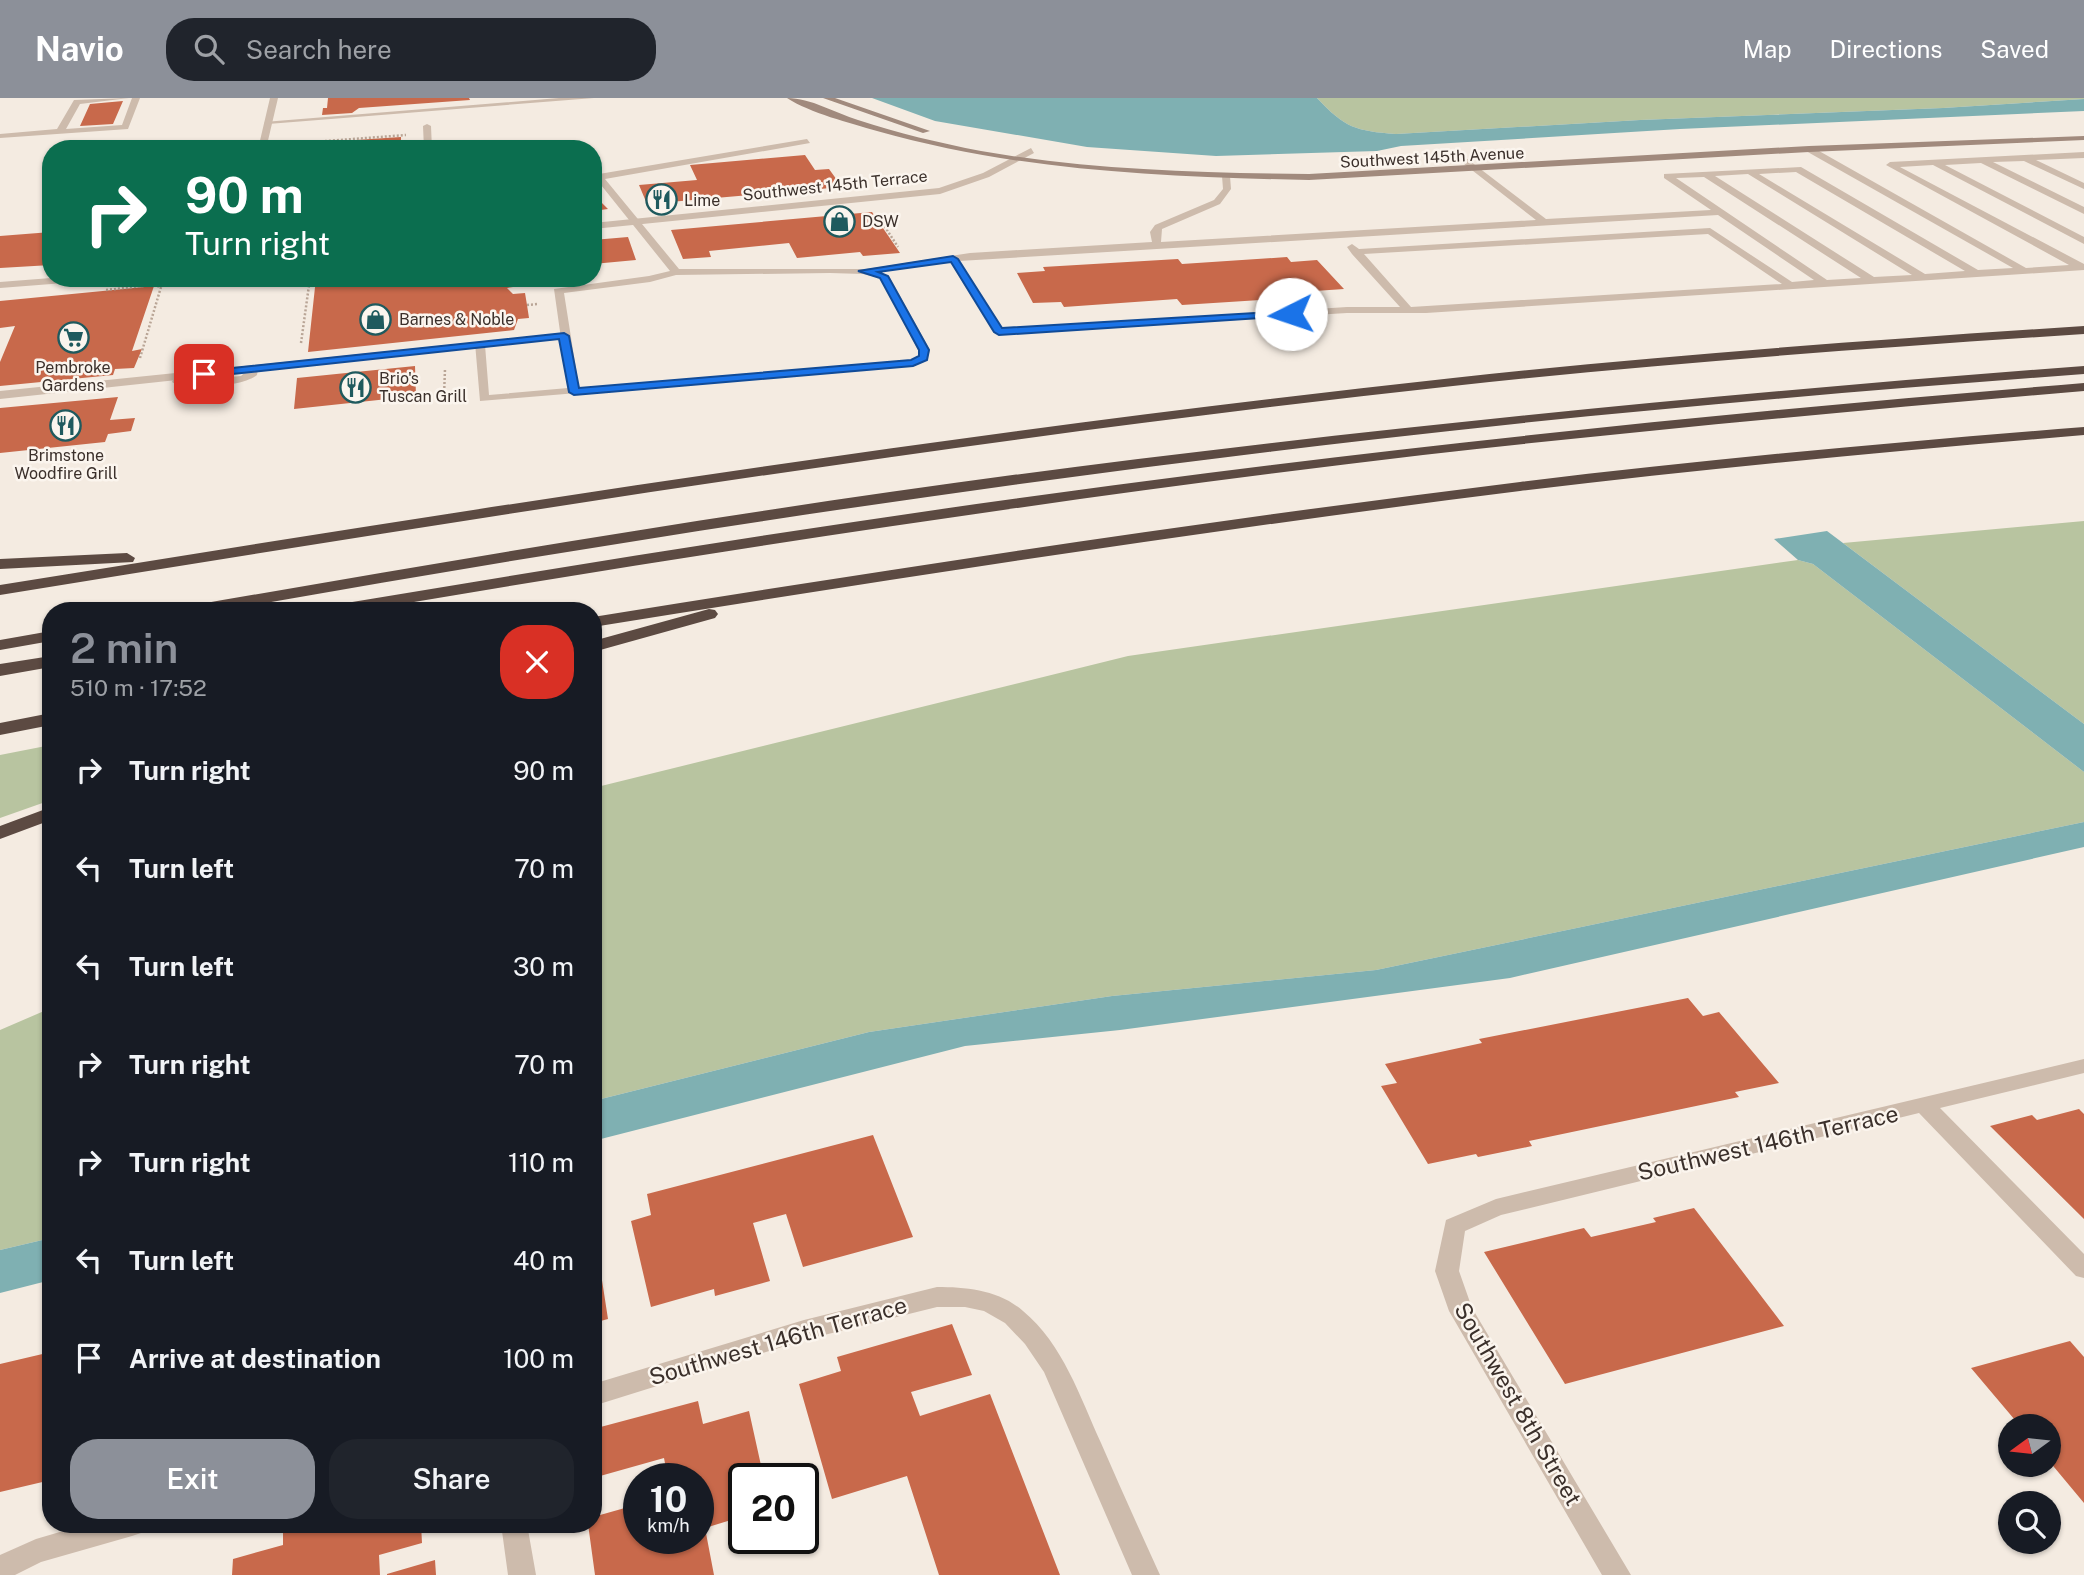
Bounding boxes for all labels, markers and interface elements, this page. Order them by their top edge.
search box [166,18,656,81]
text: Navio [35,30,124,68]
icon: search [190,30,228,68]
text: Search here [246,34,392,65]
text: Map [1743,35,1792,63]
text: Directions [1830,35,1942,63]
text: Saved [1980,35,2049,63]
street label: Southwest 145th Avenue [1339,143,1525,172]
text: 90 m [185,166,304,224]
street label: Southwest 145th Terrace [742,166,928,205]
icon: right [70,168,161,259]
restaurant icon: Lime [644,183,678,217]
place label: Lime [684,191,720,210]
shop icon: DSW [822,204,856,238]
place label: DSW [862,212,899,231]
text: Turn right [185,225,330,262]
position arrow [1254,277,1328,351]
shop icon: Barnes & Noble [359,302,393,336]
place label: Barnes & Noble [399,310,514,329]
supermarket icon: Pembroke Gardens [56,321,90,355]
pin [174,344,234,404]
icon: arrive [185,355,223,393]
place label: Pembroke Gardens [35,358,111,395]
place label: Brio's Tuscan Grill [379,369,467,406]
restaurant icon: Brio's Tuscan Grill [339,370,373,404]
restaurant icon: Brimstone Woodfire Grill [49,409,83,443]
place label: Brimstone Woodfire Grill [14,446,118,483]
text: 2 min [70,623,178,672]
button: close [500,625,574,699]
text: 510 m · 17:52 [70,674,207,701]
icon: right [70,751,108,789]
text: Turn right [129,755,251,786]
text: 90 m [513,755,574,786]
icon: left [70,849,108,887]
text: Turn left [129,853,234,884]
text: 70 m [514,853,574,884]
icon: left [70,947,108,985]
text: Turn left [129,951,234,982]
text: 30 m [513,951,574,982]
icon: right [70,1045,108,1083]
text: Turn right [129,1049,251,1080]
text: 70 m [514,1049,574,1080]
street label: Southwest 146th Terrace [1635,1099,1901,1186]
icon: right [70,1143,108,1181]
text: Turn right [129,1147,251,1178]
text: 110 m [508,1147,574,1178]
icon: left [70,1241,108,1279]
text: Turn left [129,1245,234,1276]
text: 40 m [513,1245,574,1276]
street label: Southwest 146th Terrace [646,1291,910,1390]
street label: Southwest 8th Street [1449,1297,1588,1510]
icon: arrive [70,1339,108,1377]
text: Arrive at destination [129,1343,381,1374]
text: 100 m [503,1343,574,1374]
north arrow [1998,1414,2062,1477]
map controls [1998,1414,2061,1554]
button: Exit [70,1439,315,1519]
button: Share [329,1439,574,1519]
speed limit sign: 20 [728,1463,819,1554]
text: 10 [650,1479,687,1520]
button: search [1998,1491,2061,1554]
text: km/h [647,1515,690,1536]

